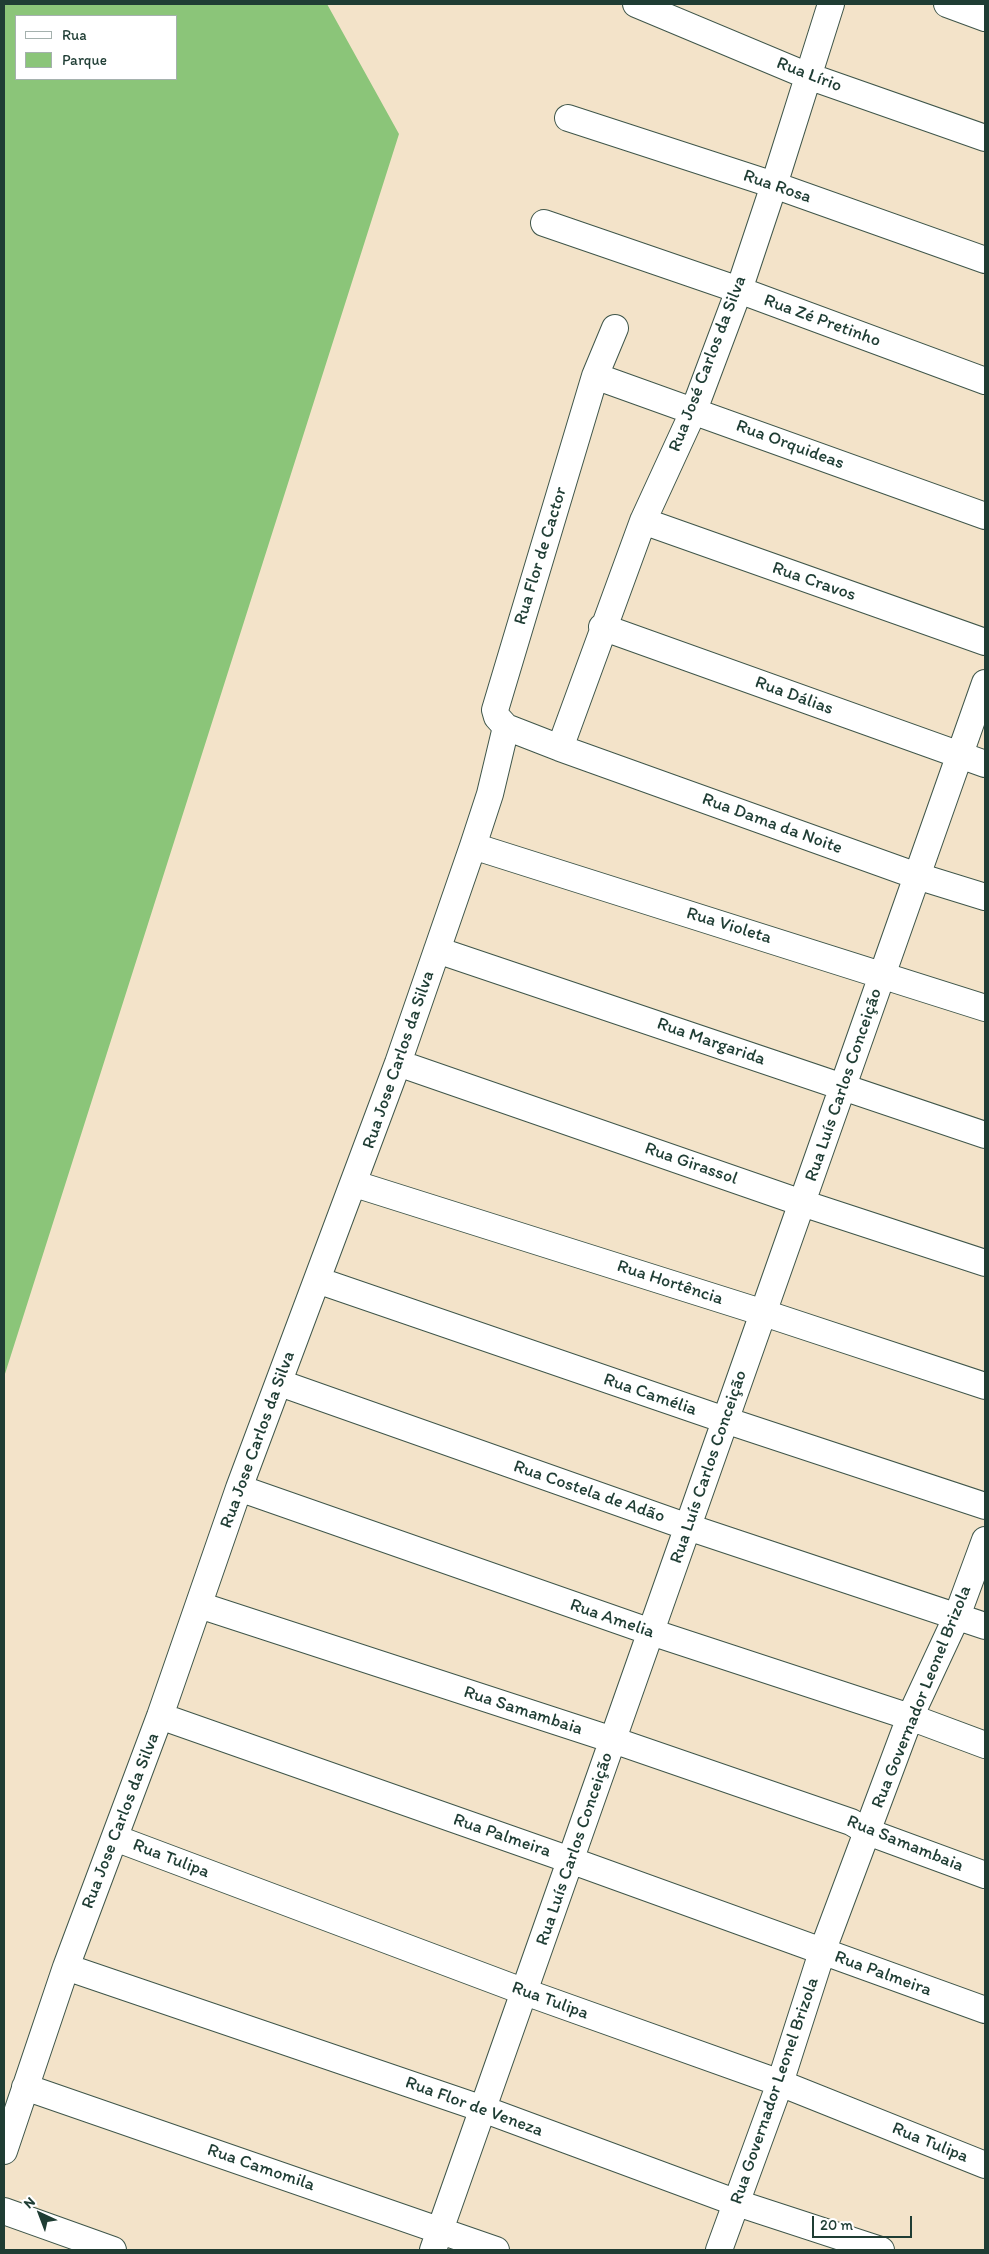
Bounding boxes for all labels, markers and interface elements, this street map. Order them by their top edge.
legend [15,15,178,80]
text: Rua [62,26,87,44]
text: Parque [62,51,107,69]
street label: Rua Lírio [773,53,845,97]
street label: Rua Rosa [740,165,814,209]
street label: Rua José Carlos da Silva [664,273,752,455]
street label: Rua Zé Pretinho [761,290,883,352]
street label: Rua Orquideas [733,415,847,475]
street label: Rua Flor de Cactor [510,484,572,628]
street label: Rua Cravos [769,558,859,606]
street label: Rua Dálias [752,672,836,720]
street label: Rua Dama da Noite [699,789,845,859]
street label: Rua Violeta [684,903,774,949]
street label: Rua Jose Carlos da Silva [358,968,440,1152]
street label: Rua Luís Carlos Conceição [801,985,887,1185]
street label: Rua Margarida [654,1013,768,1071]
street label: Rua Girassol [642,1138,740,1190]
street label: Rua Hortência [614,1256,726,1310]
street label: Rua Jose Carlos da Silva [216,1349,300,1531]
street label: Rua Luís Carlos Conceição [666,1367,752,1567]
street label: Rua Camélia [600,1369,700,1421]
street label: Rua Costela de Adão [510,1456,668,1528]
street label: Rua Governador Leonel Brizola [867,1582,977,1812]
street label: Rua Amelia [567,1594,657,1644]
street label: Rua Samambaia [461,1682,585,1740]
street label: Rua Jose Carlos da Silva [77,1730,165,1912]
street label: Rua Luís Carlos Conceição [532,1749,618,1949]
street label: Rua Palmeira [450,1809,554,1863]
street label: Rua Samambaia [844,1811,966,1877]
street label: Rua Tulipa [130,1835,212,1883]
street label: Rua Palmeira [831,1946,935,2002]
street label: Rua Governador Leonel Brizola [726,1975,824,2207]
street label: Rua Tulipa [509,1977,591,2025]
street label: Rua Flor de Veneza [402,2072,546,2142]
street label: Rua Tulipa [889,2118,971,2168]
street label: Rua Camomila [204,2139,318,2197]
north arrow [15,2189,65,2239]
text: N [20,2193,39,2212]
scale bar [814,2206,914,2238]
text: 20 m [820,2216,853,2234]

